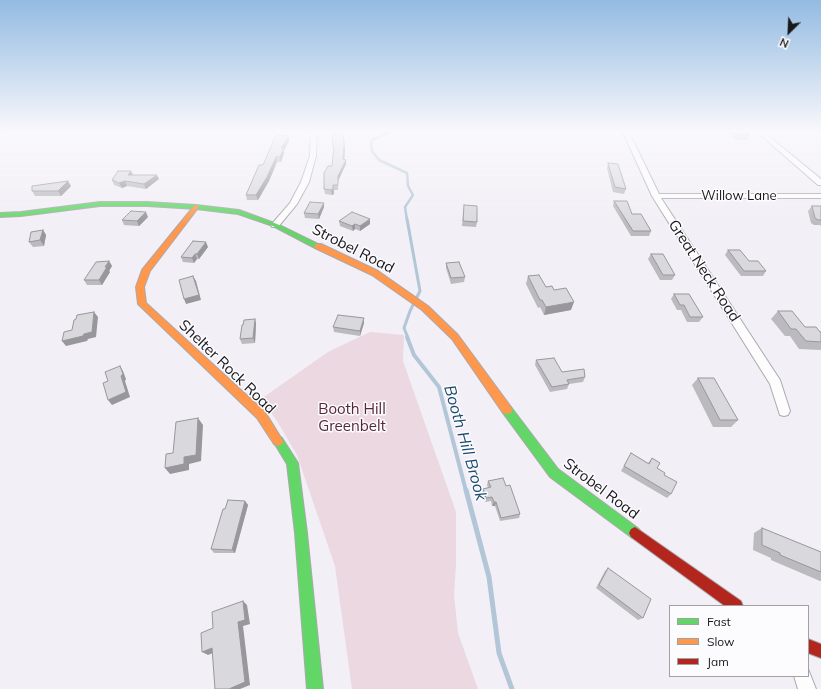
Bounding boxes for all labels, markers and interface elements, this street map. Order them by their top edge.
north arrow [769,12,809,52]
text: N [777,35,791,51]
street label: Willow Lane [701,188,777,204]
street label: Great Neck Road [664,217,744,325]
street label: Strobel Road [309,221,397,277]
street label: Shelter Rock Road [175,316,279,418]
water label: Booth Hill Brook [439,383,491,503]
park label: Booth Hill Greenbelt [318,400,386,435]
street label: Strobel Road [560,455,642,523]
legend [669,605,809,677]
text: Fast [707,614,731,629]
text: Slow [707,634,735,649]
text: Jam [707,654,729,669]

